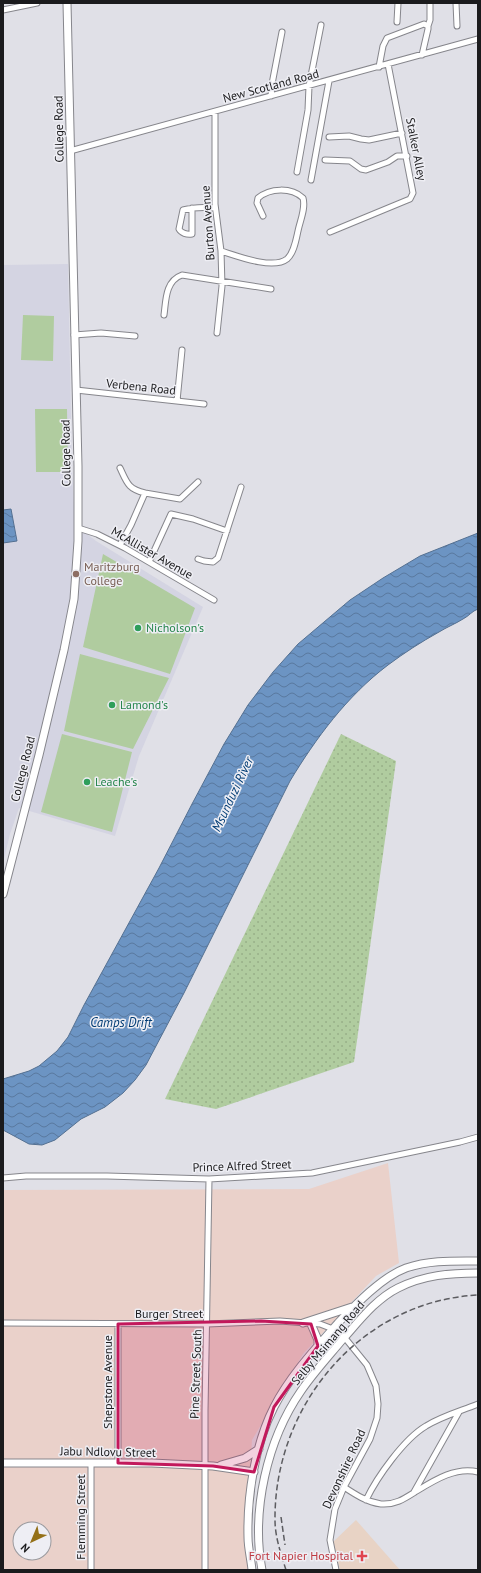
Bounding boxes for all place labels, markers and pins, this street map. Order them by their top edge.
place label: Maritzburg College [84,559,140,588]
marker: Maritzburg College [71,569,81,579]
place label: Nicholson's [146,620,204,635]
marker: Nicholson's [133,623,143,633]
place label: Lamond's [120,697,168,712]
marker: Lamond's [107,700,117,710]
place label: Leache's [95,774,137,789]
marker: Leache's [82,777,92,787]
place label: Fort Napier Hospital [249,1548,353,1563]
marker: Fort Napier Hospital [356,1550,368,1562]

